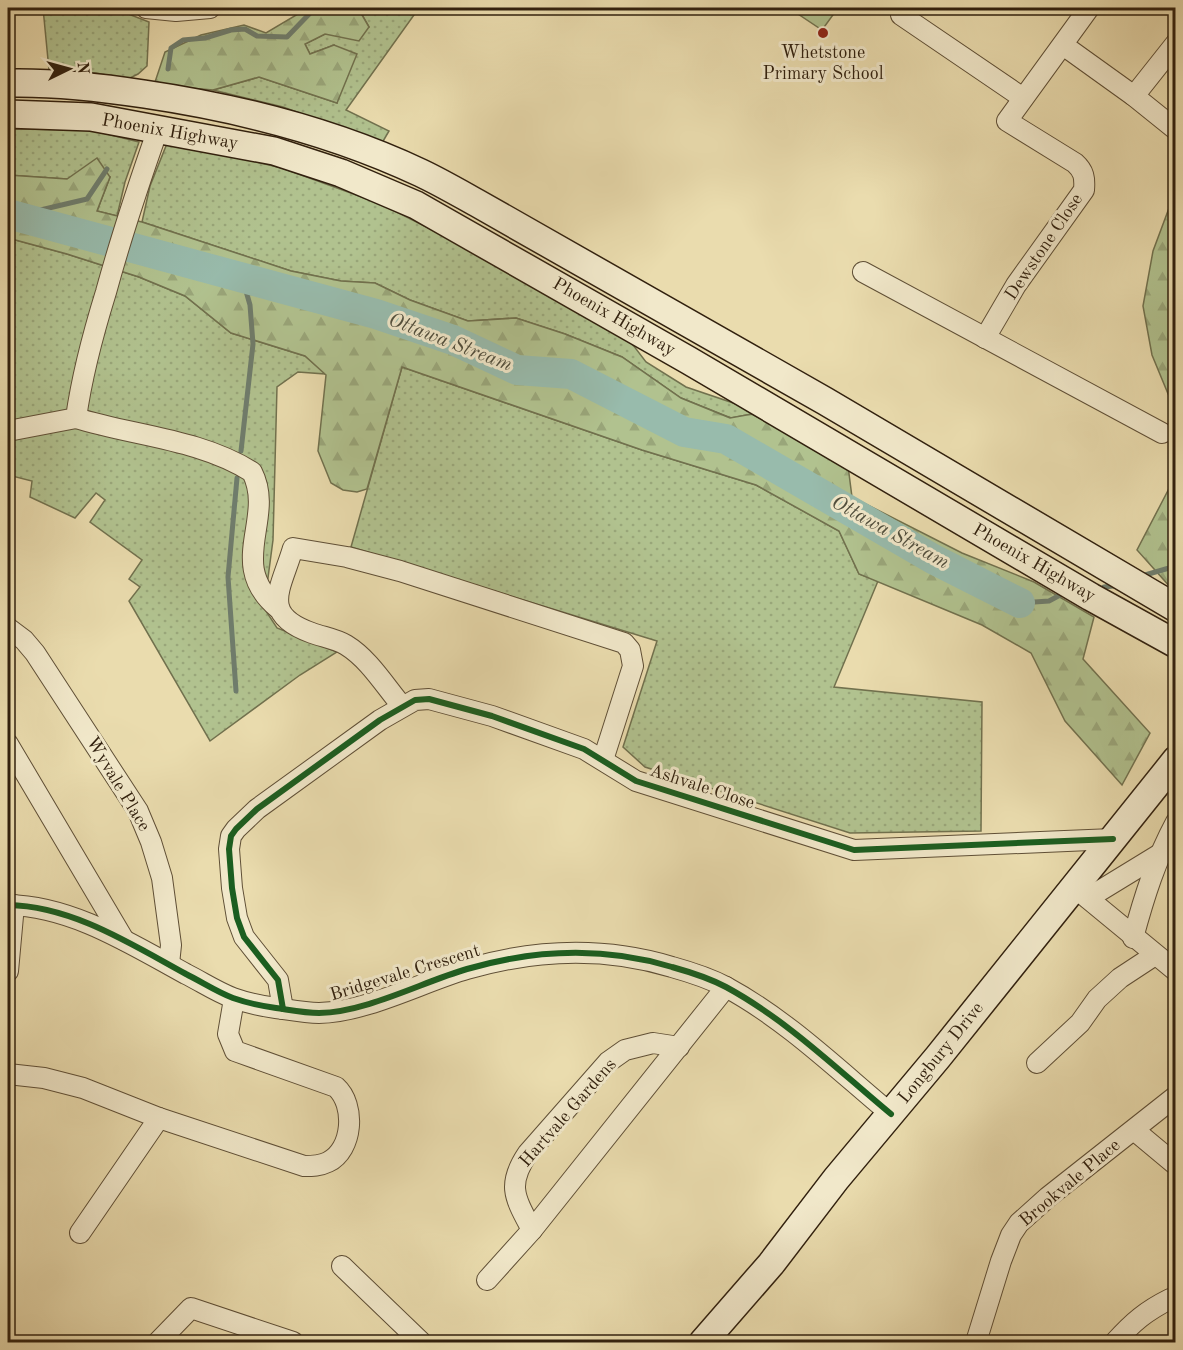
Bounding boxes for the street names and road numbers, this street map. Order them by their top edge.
street label: Phoenix Highway [100,111,240,153]
street label: Dewstone Close [1002,190,1086,304]
street label: Phoenix Highway [550,275,679,360]
street label: Phoenix Highway [970,521,1099,606]
street label: Wyvale Place [83,734,153,834]
street label: Ashvale Close [647,762,757,812]
street label: Bridgevale Crescent [328,942,482,1004]
street label: Longbury Drive [895,999,987,1107]
street label: Hartvale Gardens [516,1055,620,1171]
street label: Brookvale Place [1016,1136,1124,1230]

